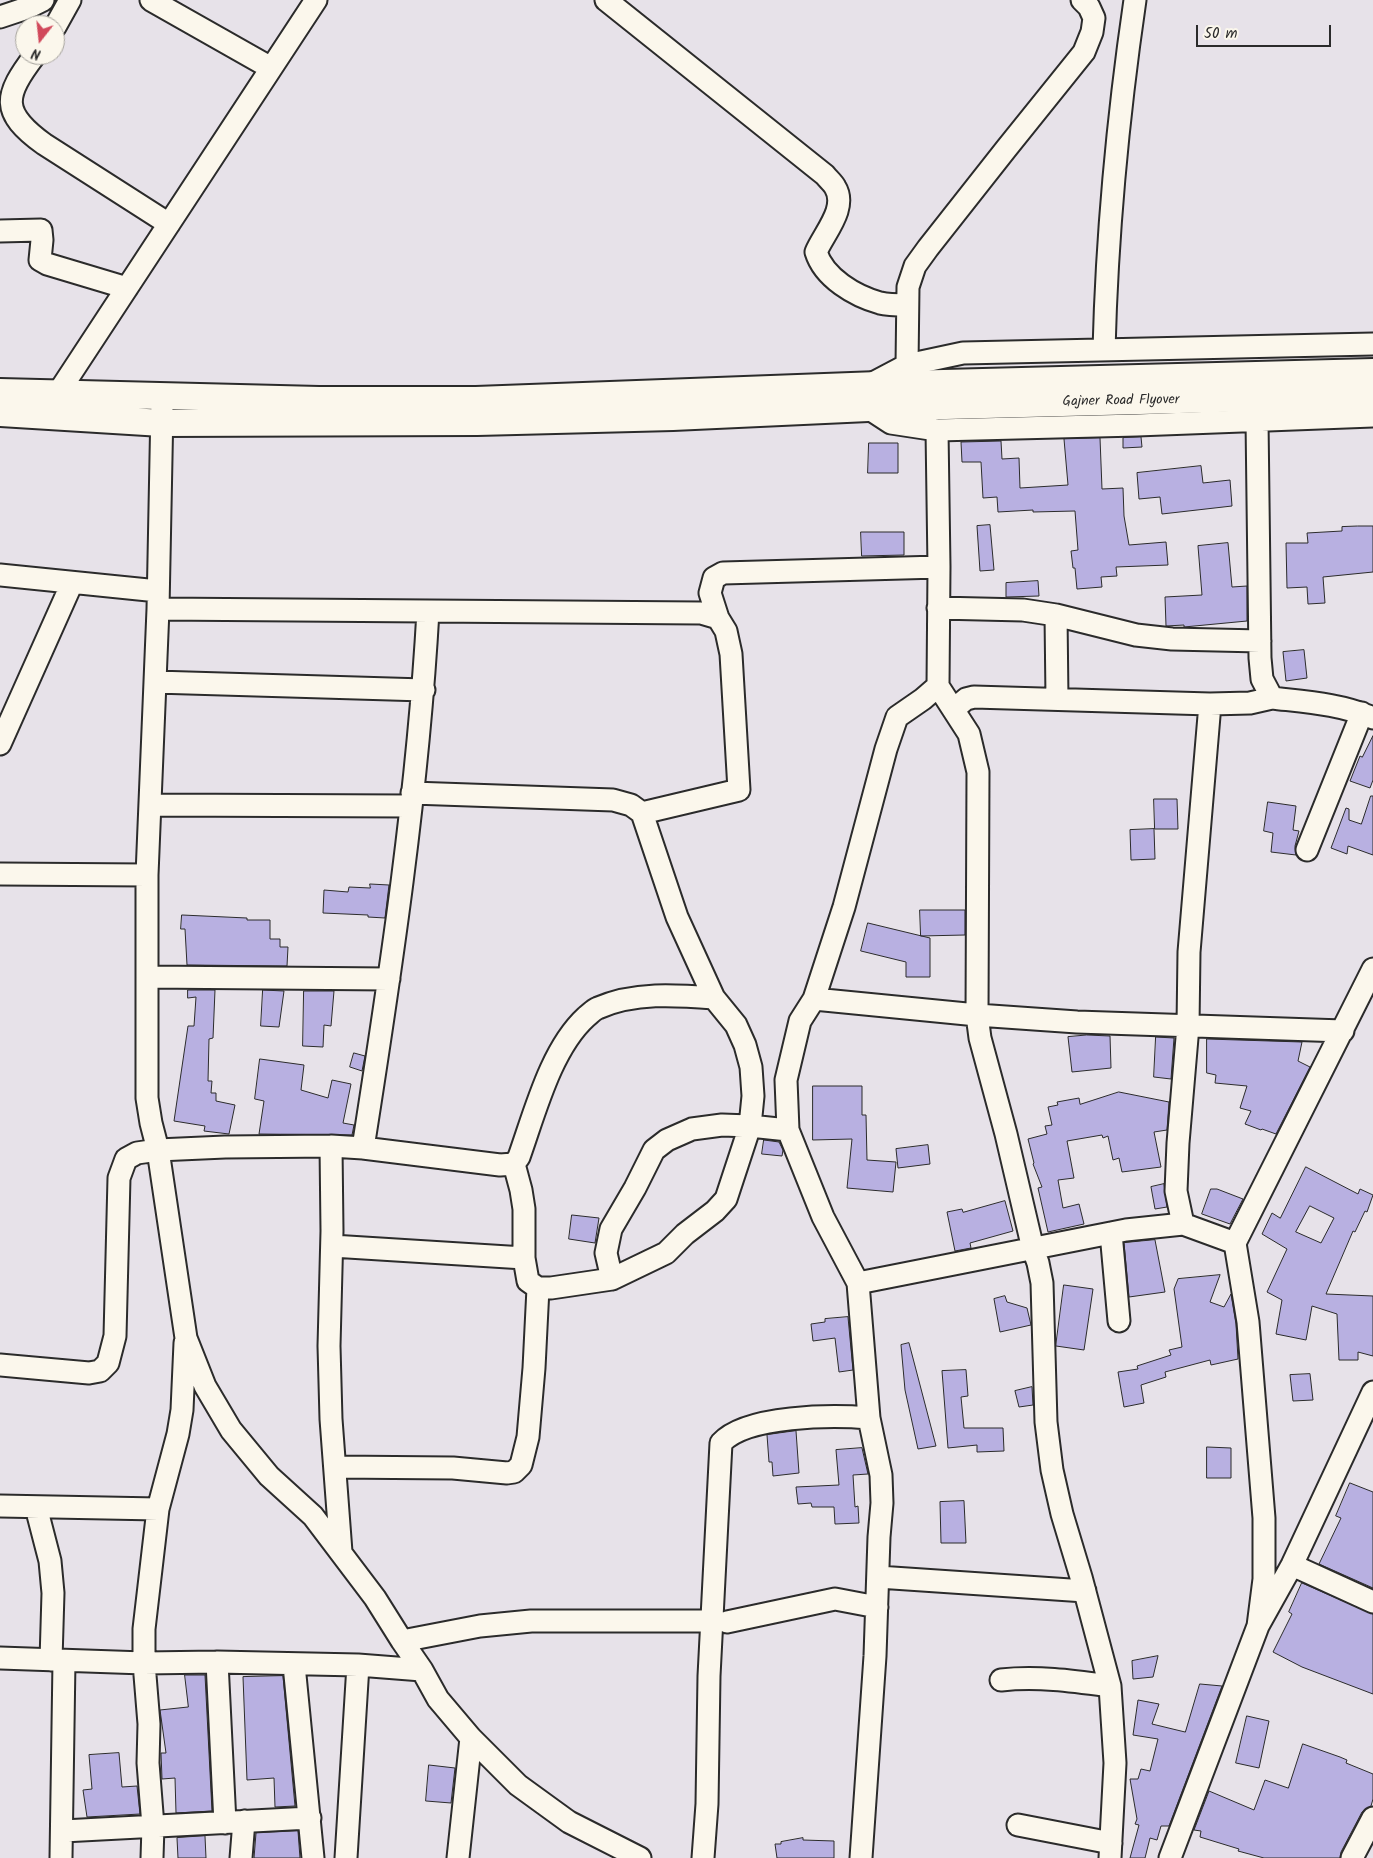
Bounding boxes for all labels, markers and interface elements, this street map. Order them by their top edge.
north arrow [15,15,65,65]
scale bar [1198,15,1333,47]
text: 50 m [1204,22,1238,46]
text: N [29,42,43,65]
street label: Gajner Road Flyover [1062,393,1180,411]

